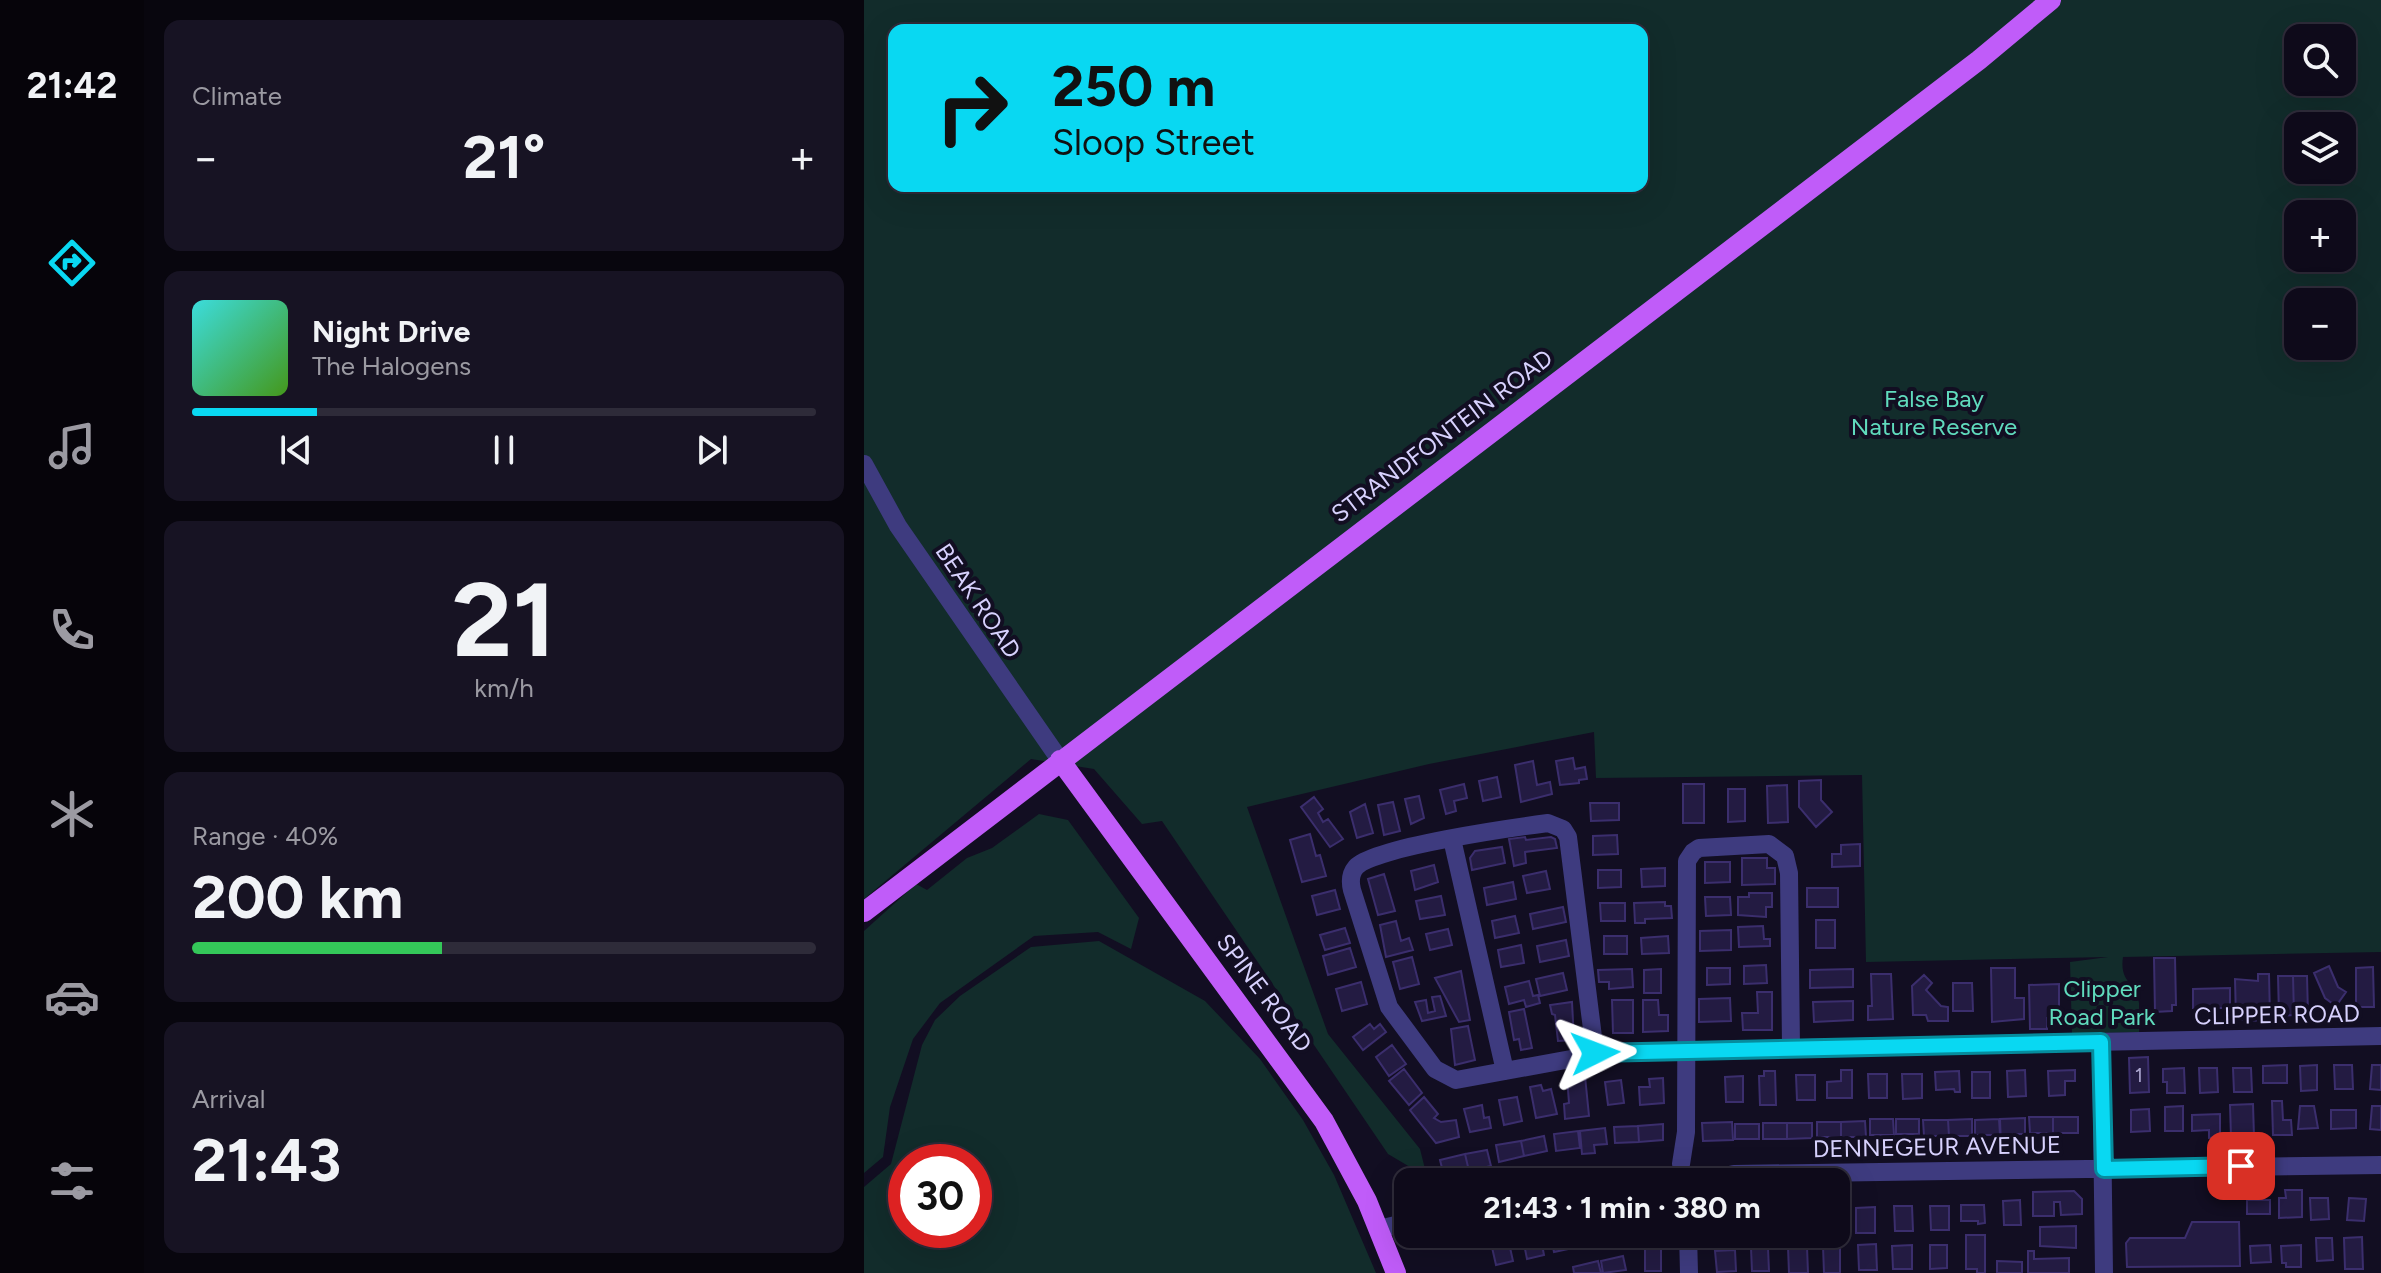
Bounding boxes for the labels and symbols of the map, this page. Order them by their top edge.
street label: STRANDFONTEIN ROAD [1325,343,1558,528]
park label: False Bay Nature Reserve [1851,384,2017,441]
street label: BEAK ROAD [929,538,1027,664]
street label: SPINE ROAD [1211,928,1318,1057]
park label: Clipper Road Park [2049,974,2156,1031]
street label: CLIPPER ROAD [2194,999,2360,1030]
position arrow [1553,1011,1637,1095]
house number: 1 [2135,1063,2143,1087]
street label: DENNEGEUR AVENUE [1813,1130,2061,1163]
pin [2207,1132,2275,1200]
speed limit sign: 30 [888,1144,992,1248]

